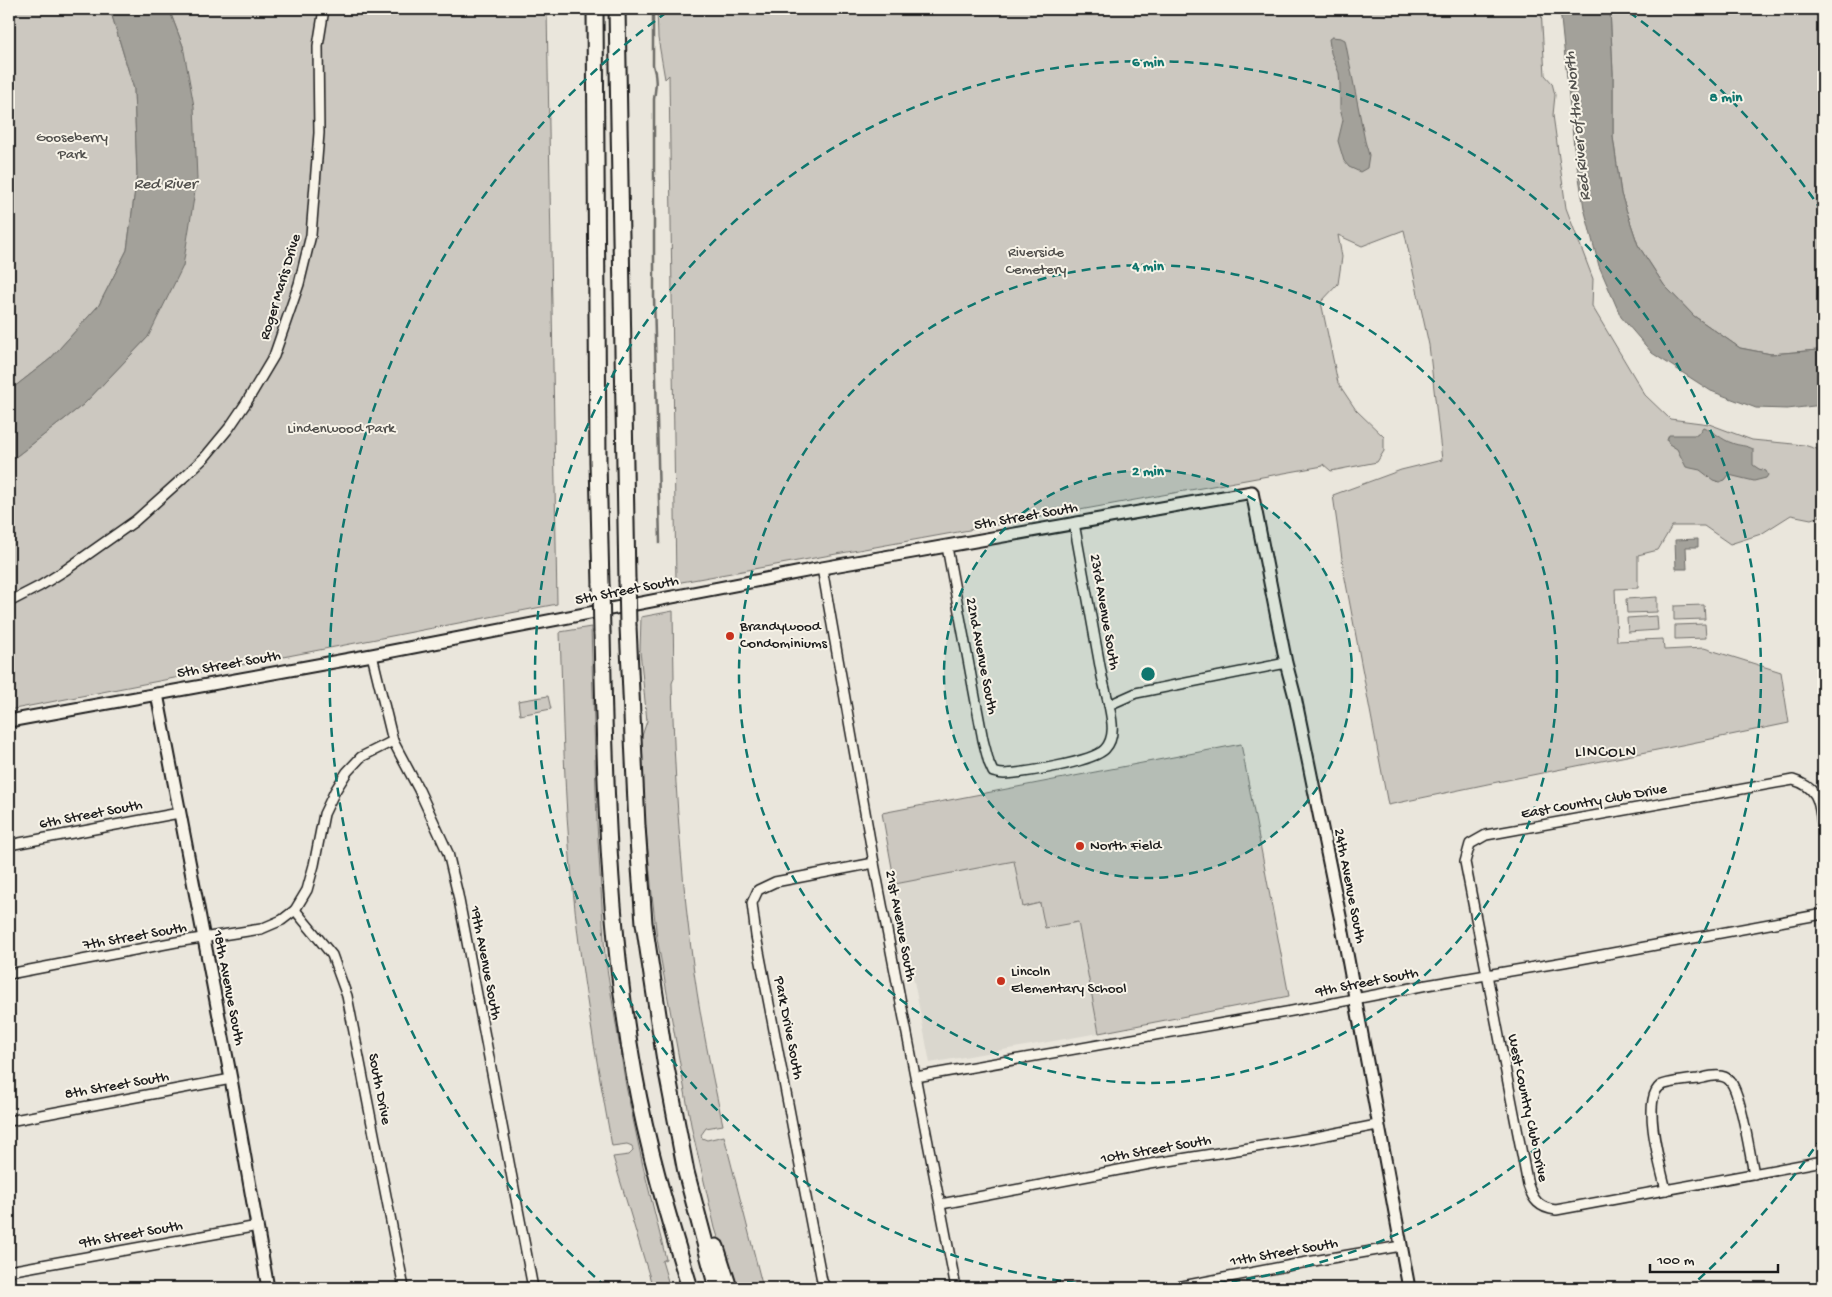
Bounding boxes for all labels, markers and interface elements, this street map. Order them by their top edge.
water label: Red River of the North [1562,50,1596,202]
text: 6 min [1132,54,1165,72]
text: 8 min [1710,89,1743,107]
park label: Gooseberry Park [36,129,109,164]
water label: Red River [134,176,200,195]
street label: Roger Maris Drive [256,232,306,342]
park label: Riverside Cemetery [1006,244,1067,279]
text: 4 min [1131,258,1165,276]
park label: Lindenwood Park [287,420,396,438]
text: 2 min [1132,463,1165,481]
street label: 5th Street South [973,499,1079,535]
street label: 23rd Avenue South [1085,553,1123,671]
street label: 5th Street South [574,572,680,610]
street label: 22nd Avenue South [961,596,1001,716]
place label: Brandywood Condominiums [739,618,828,653]
marker: Brandywood Condominiums [724,630,736,642]
street label: 5th Street South [176,647,282,683]
centre of rings [1139,665,1157,683]
district label: LINCOLN [1575,744,1637,763]
street label: East Country Club Drive [1520,780,1669,824]
street label: 6th Street South [38,796,144,834]
street label: 24th Avenue South [1329,827,1369,945]
place label: North Field [1090,837,1163,855]
marker: North Field [1074,840,1086,852]
street label: 21st Avenue South [880,869,920,983]
street label: 19th Avenue South [465,903,505,1022]
street label: 7th Street South [81,919,188,955]
street label: 18th Avenue South [208,928,248,1047]
place label: Lincoln Elementary School [1011,963,1127,998]
street label: 9th Street South [1313,964,1420,1002]
street label: Park Drive South [769,974,807,1081]
marker: Lincoln Elementary School [995,975,1007,987]
street label: West Country Club Drive [1503,1032,1552,1184]
street label: South Drive [363,1052,395,1126]
street label: 8th Street South [64,1068,170,1104]
street label: 10th Street South [1098,1131,1213,1169]
street label: 9th Street South [77,1217,184,1253]
street label: 11th Street South [1228,1235,1339,1272]
scale bar [1650,1242,1777,1274]
text: 100 m [1656,1252,1695,1270]

